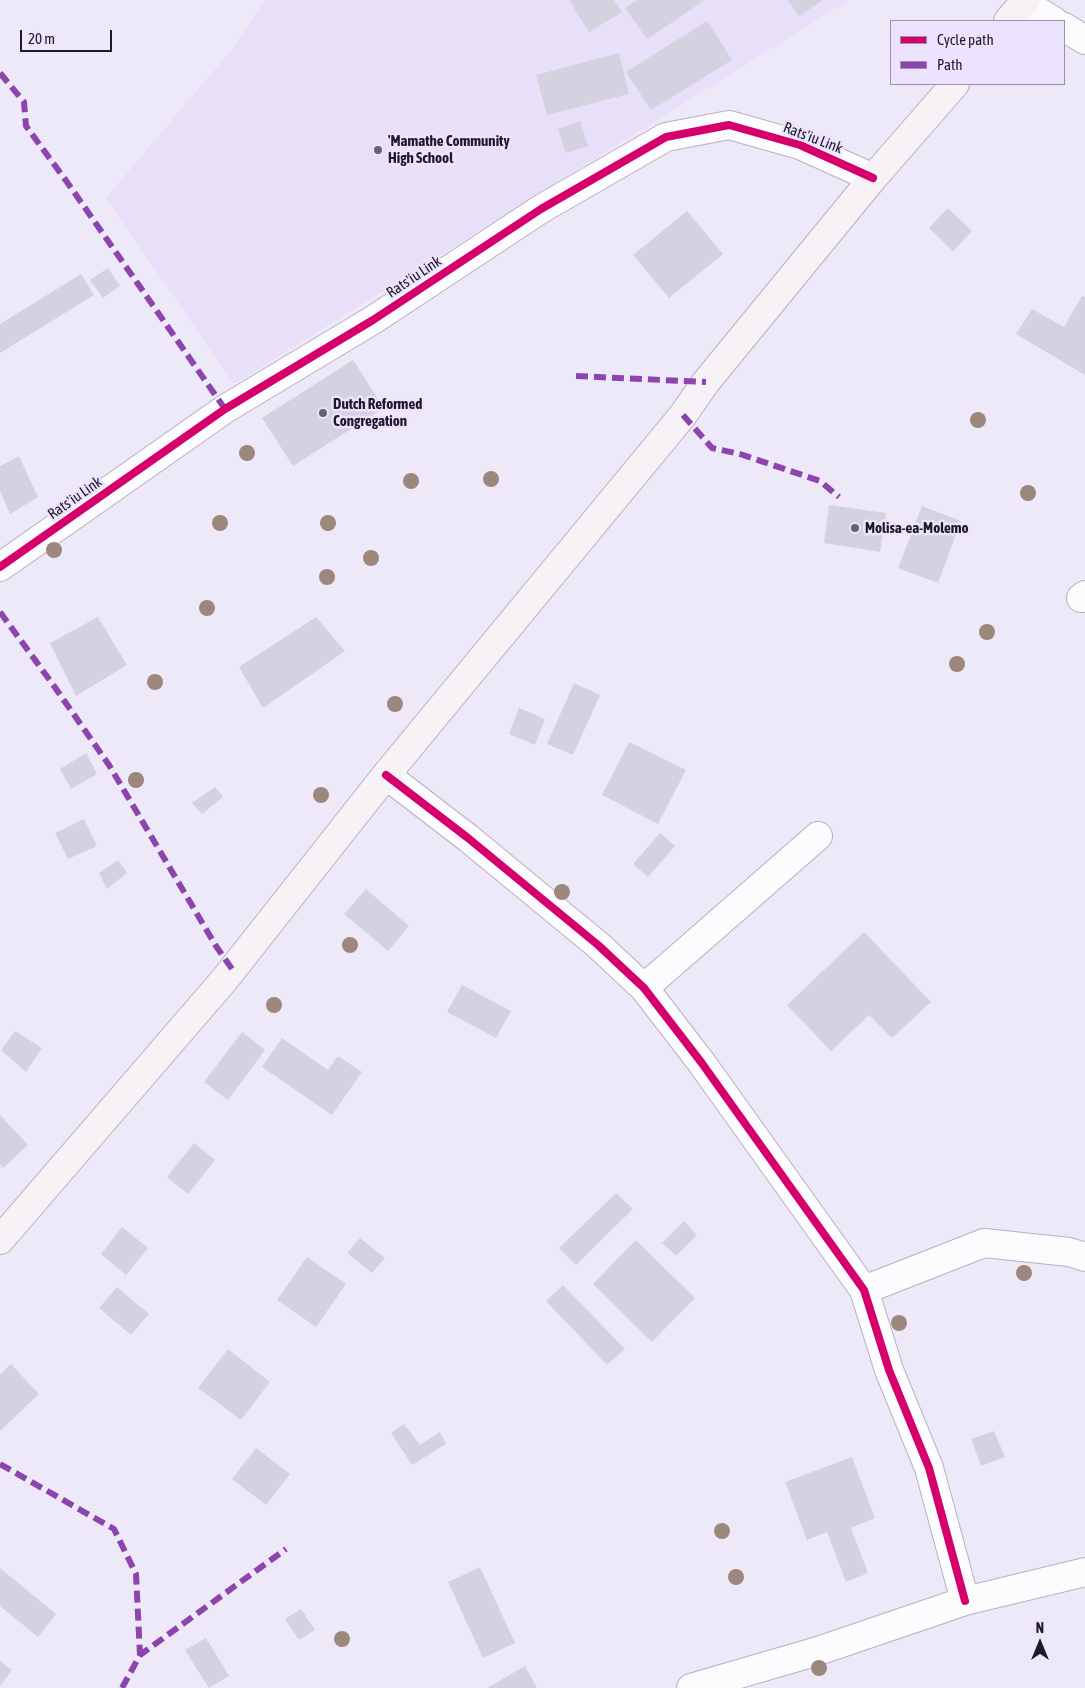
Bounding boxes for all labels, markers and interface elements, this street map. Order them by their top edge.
scale bar [22,20,115,52]
legend [890,20,1065,85]
text: 20 m [28,30,55,47]
text: Cycle path [937,31,994,48]
text: Path [937,56,963,73]
street label: Rats'iu Link [781,118,845,158]
place label: 'Mamathe Community High School [388,132,510,167]
marker: 'Mamathe Community High School [372,144,384,156]
street label: Rats'iu Link [383,252,445,302]
place label: Dutch Reformed Congregation [333,395,422,430]
marker: Dutch Reformed Congregation [317,407,329,419]
street label: Rats'iu Link [44,473,106,523]
place label: Molisa-ea-Molemo [865,519,969,537]
marker: Molisa-ea-Molemo [849,522,861,534]
north arrow [1015,1618,1065,1668]
text: N [1036,1620,1044,1636]

